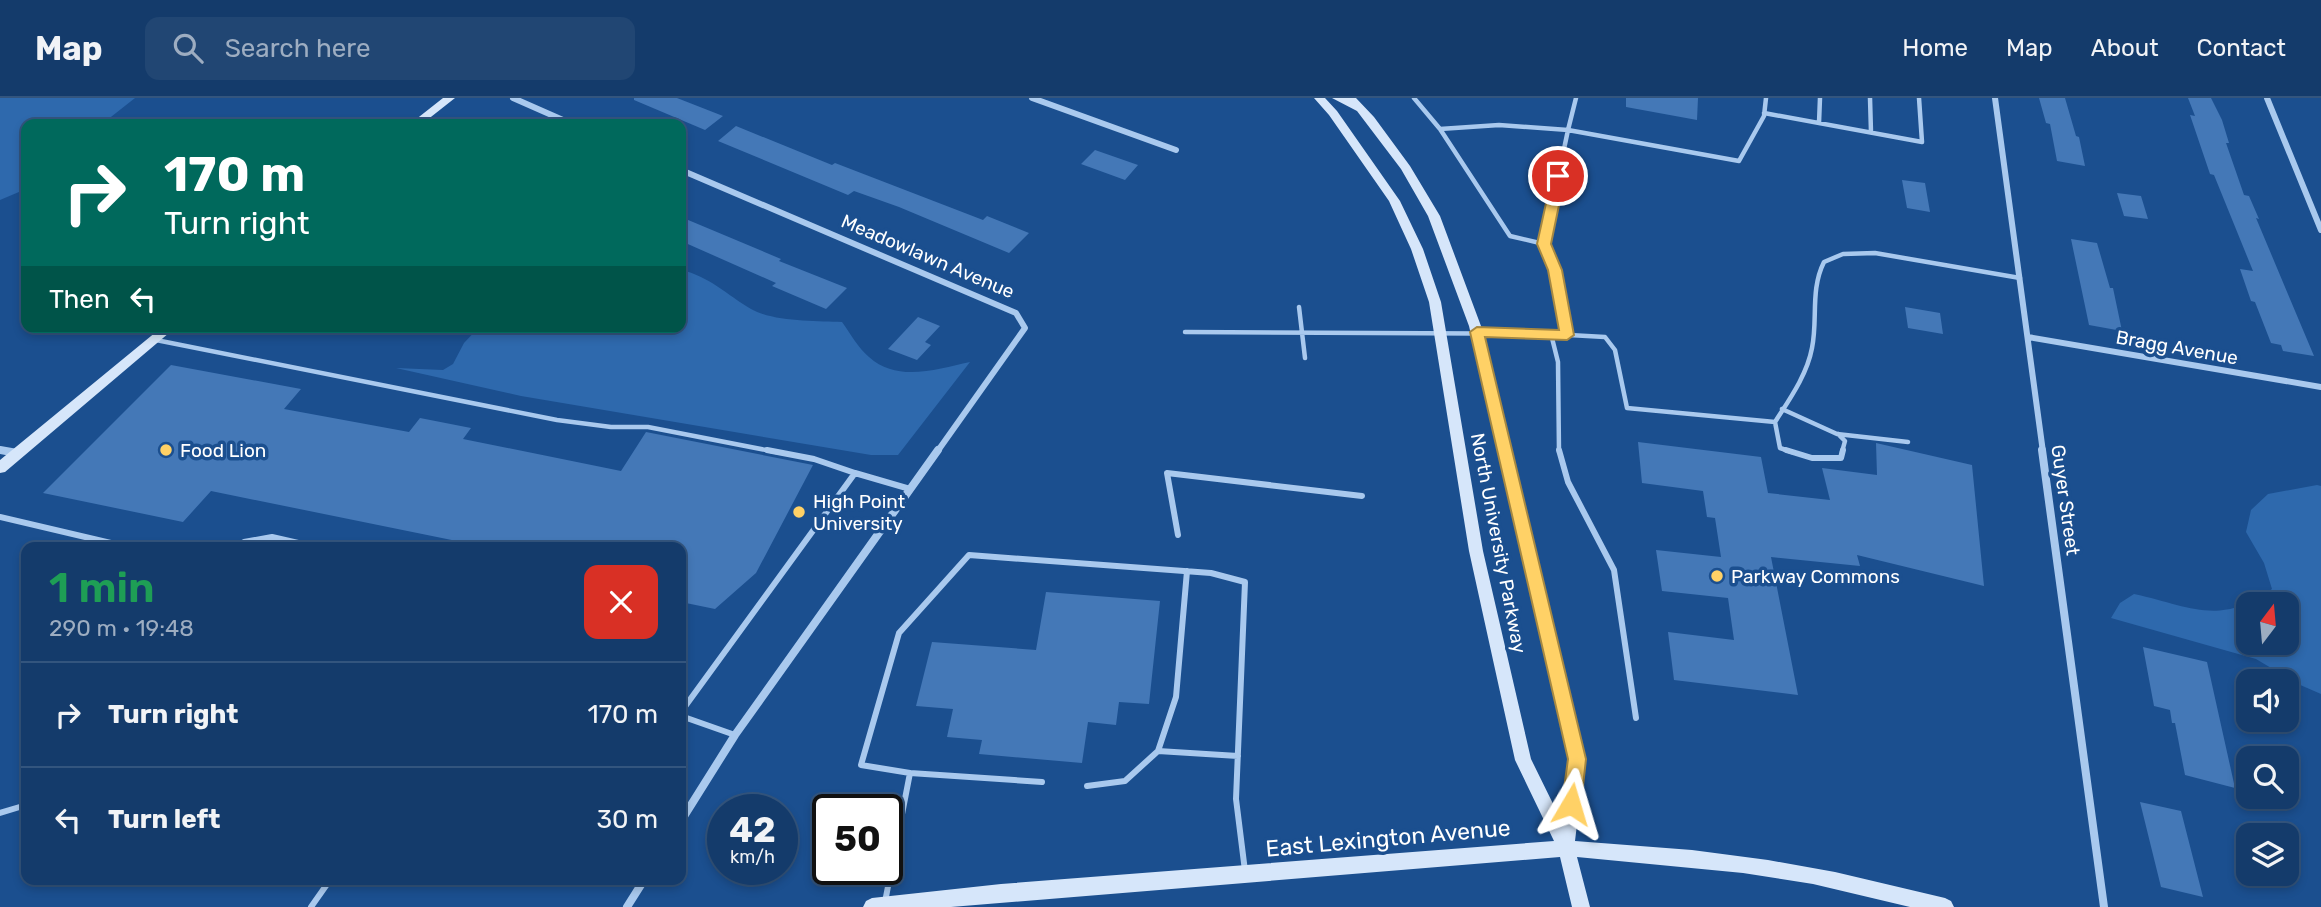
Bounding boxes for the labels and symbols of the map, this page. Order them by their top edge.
pin [1528,146,1588,206]
street label: Meadowlawn Avenue [838,210,1018,303]
street label: Bragg Avenue [2114,325,2240,370]
street label: North University Parkway [1466,431,1531,655]
place label: Food Lion [180,439,266,462]
marker: Food Lion [158,442,174,458]
street label: Guyer Street [2046,443,2085,557]
place label: High Point University [813,490,906,535]
marker: High Point University [791,504,807,520]
place label: Parkway Commons [1731,565,1900,588]
marker: Parkway Commons [1709,568,1725,584]
north arrow [2236,592,2300,654]
position arrow [1534,767,1608,841]
speed limit sign: 50 [812,794,903,885]
street label: East Lexington Avenue [1264,813,1512,863]

